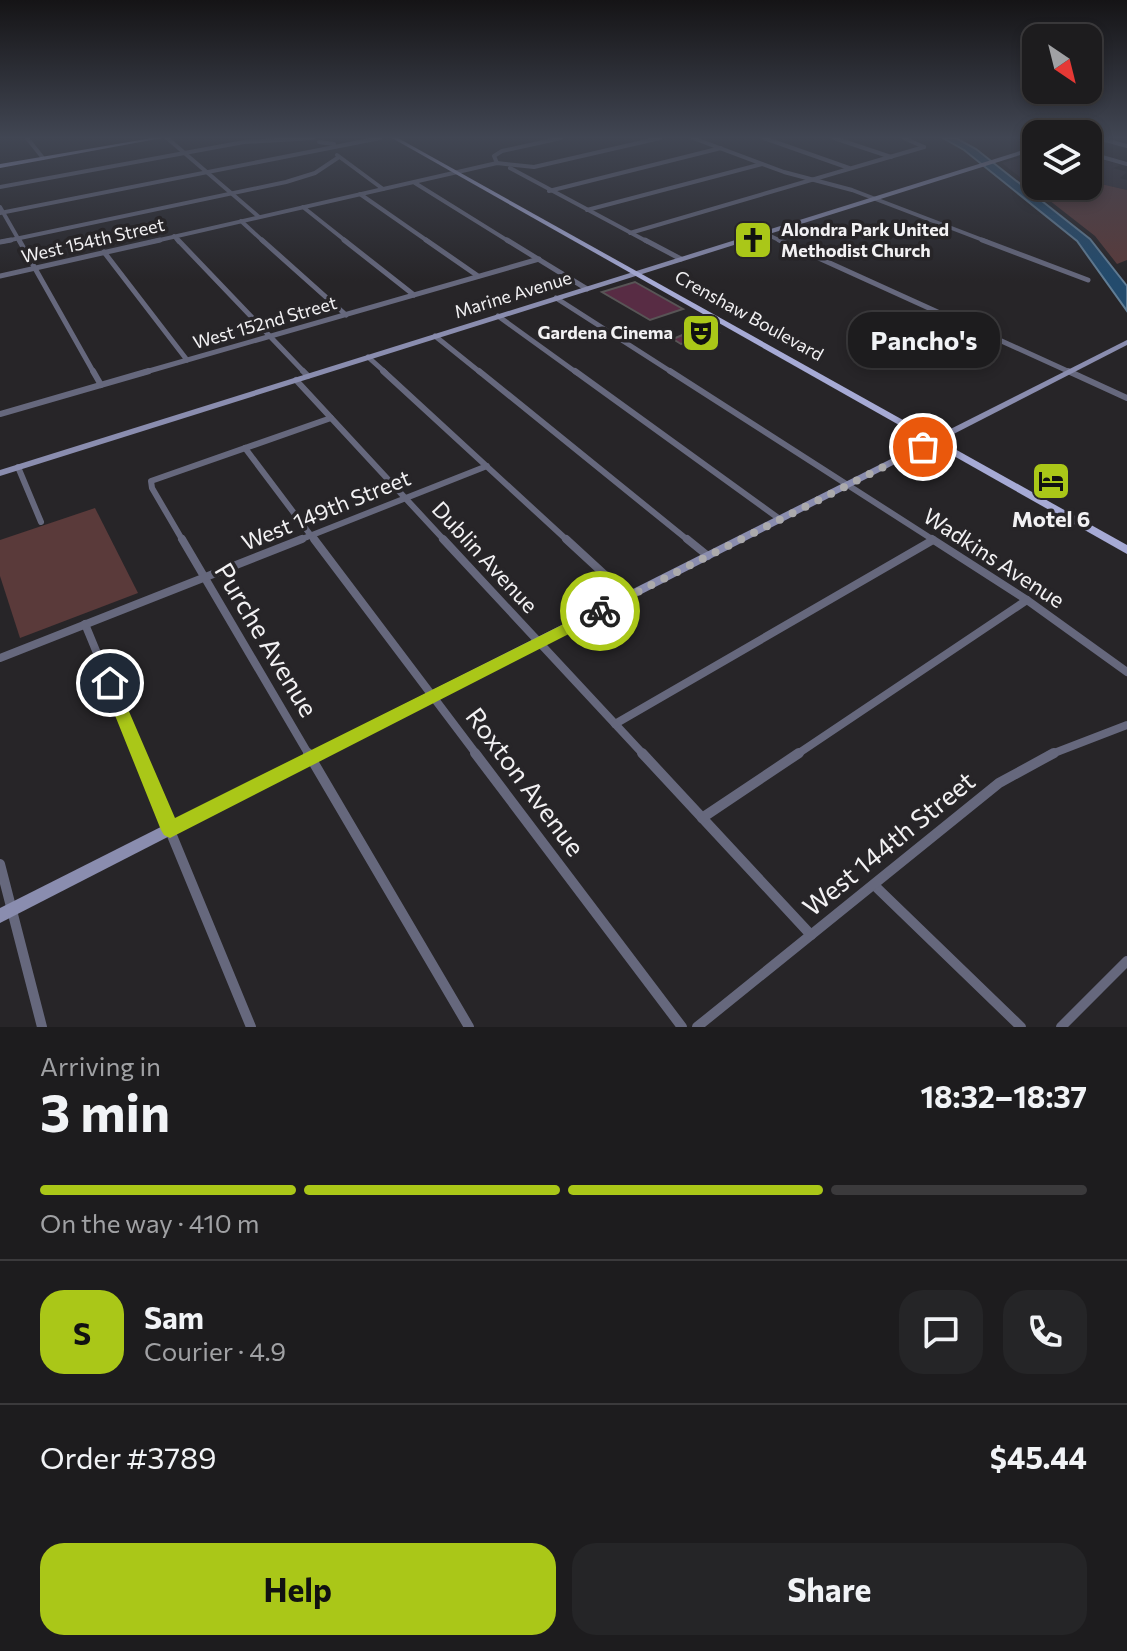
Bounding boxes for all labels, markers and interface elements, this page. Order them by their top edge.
north arrow [1022,24,1102,104]
map controls [1022,24,1102,200]
button: layers [1022,120,1102,200]
street label: West 154th Street [19,213,167,267]
place label: Alondra Park United Methodist Church [781,218,949,261]
church icon: Alondra Park United Methodist Church [732,219,774,261]
street label: Crenshaw Boulevard [671,265,828,365]
street label: Marine Avenue [451,266,574,322]
street label: West 152nd Street [190,291,339,353]
callout: Pancho's [847,311,999,367]
theatre icon: Gardena Cinema [680,312,722,354]
place label: Gardena Cinema [537,321,673,343]
text: Pancho's [871,324,977,355]
pin [889,413,957,481]
icon: bag [901,425,945,469]
hotel icon: Motel 6 [1030,460,1072,502]
street label: West 149th Street [237,463,414,556]
street label: Dublin Avenue [427,495,544,618]
street label: Wadkins Avenue [918,502,1070,613]
place label: Motel 6 [1012,505,1090,532]
street label: Purche Avenue [209,557,325,722]
courier [560,571,640,651]
icon: bike [578,589,622,633]
pin [76,649,144,717]
icon: home [88,661,132,705]
street label: Roxton Avenue [460,701,592,861]
street label: West 144th Street [796,764,980,922]
text: Arriving in [40,1050,161,1081]
text: 18:32–18:37 [920,1077,1087,1114]
text: 3 min [40,1079,170,1143]
text: On the way · 410 m [40,1207,259,1238]
button: chat [899,1290,983,1374]
button: phone [1003,1290,1087,1374]
text: Sam [144,1298,204,1335]
text: S [73,1314,91,1351]
text: Courier · 4.9 [144,1335,286,1366]
text: Order #3789 [40,1438,217,1475]
text: $45.44 [990,1438,1087,1475]
button: Help [40,1543,556,1635]
button: Share [572,1543,1087,1635]

